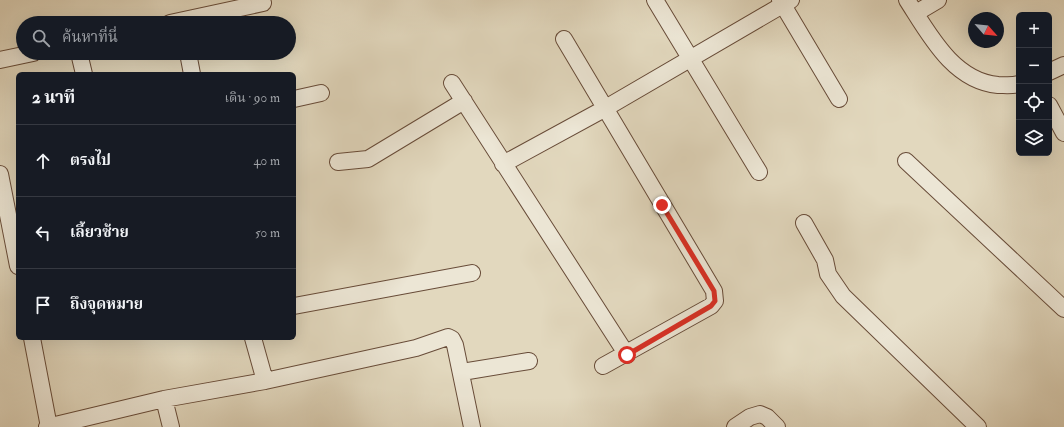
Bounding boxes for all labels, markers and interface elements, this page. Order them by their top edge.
north arrow [968,12,1004,48]
map controls [1016,12,1052,156]
button: + [1016,12,1052,48]
search box [16,16,296,60]
icon: search [30,27,52,49]
text: ค้นหาที่นี่ [62,28,118,47]
button: − [1016,48,1052,84]
button: locate [1016,84,1052,120]
text: 2 นาที [32,87,75,108]
text: เดิน · 90 m [225,90,280,106]
button: layers [1016,120,1052,156]
icon: ahead [32,150,54,172]
text: ตรงไป [70,151,111,170]
text: 40 m [254,153,280,169]
route end [653,196,671,214]
icon: left [32,222,54,244]
text: เลี้ยวซ้าย [70,223,129,242]
text: 50 m [255,225,280,241]
icon: arrive [32,294,54,316]
text: ถึงจุดหมาย [70,295,143,314]
route start [618,346,636,364]

